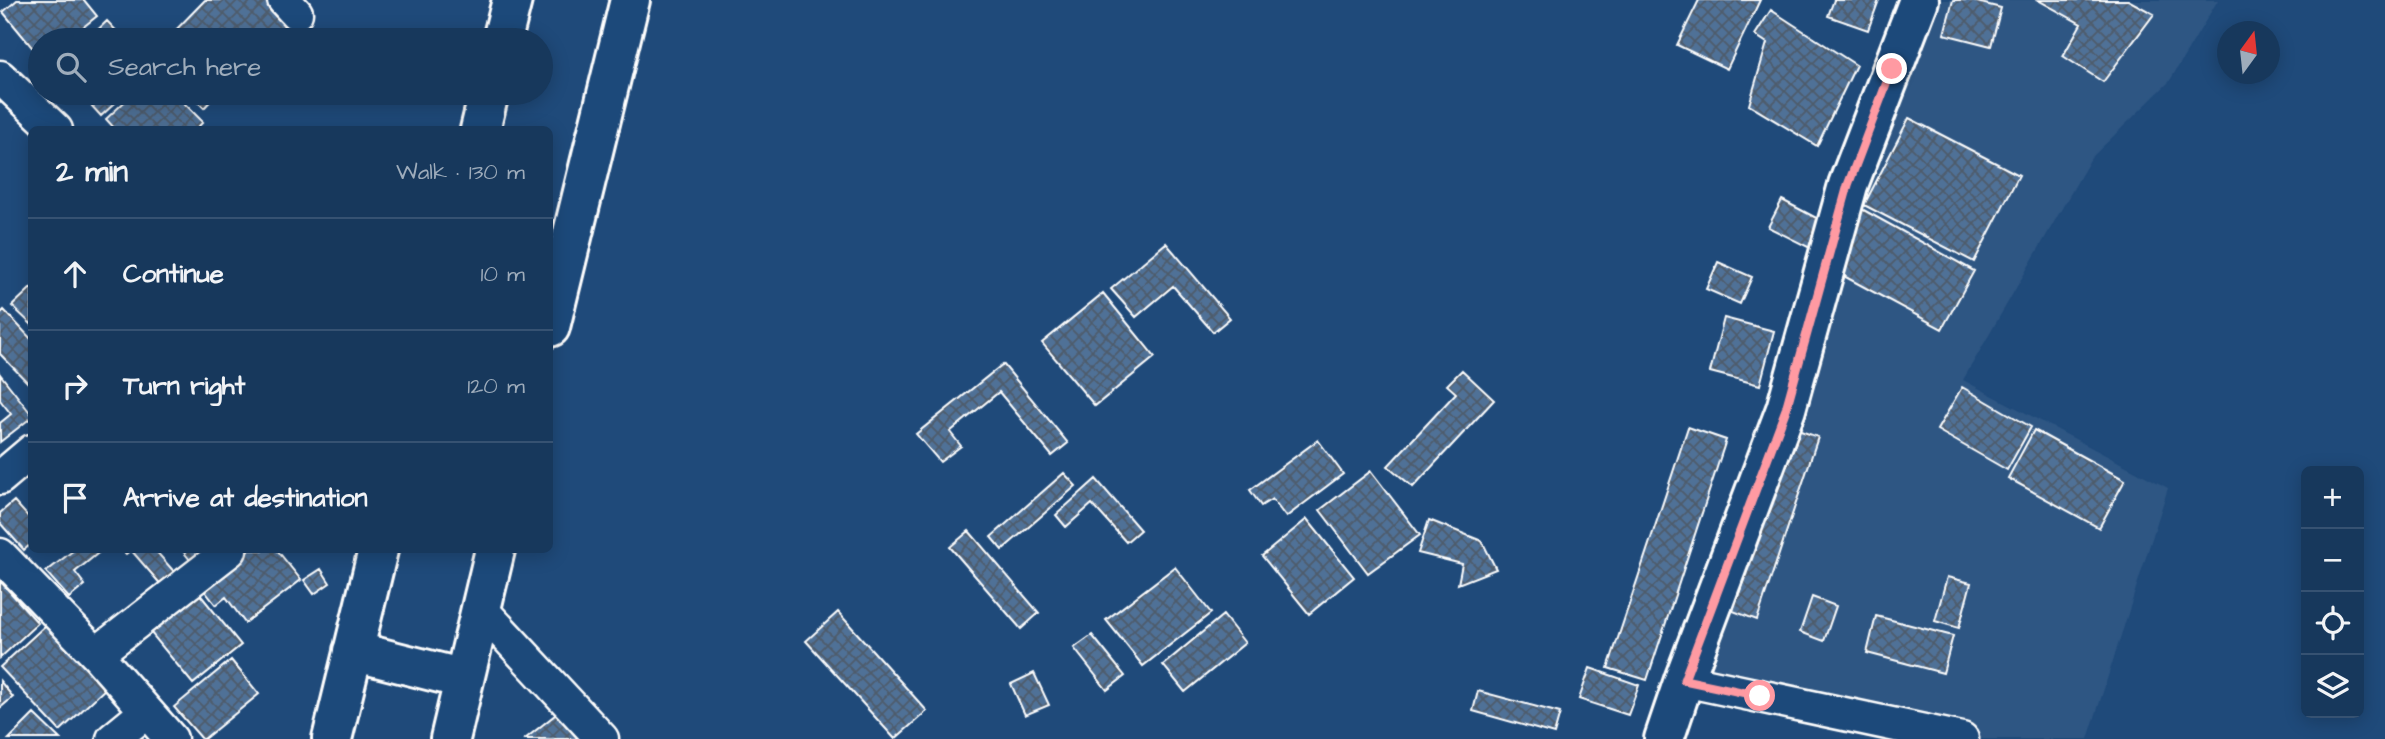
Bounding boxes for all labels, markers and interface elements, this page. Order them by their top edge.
north arrow [2217,21,2280,84]
search box [28,28,553,105]
icon: search [52,48,90,86]
text: Search here [108,49,261,85]
route end [1876,53,1907,84]
text: 2 min [56,151,128,193]
text: Walk · 130 m [396,156,525,188]
icon: ahead [56,255,94,293]
text: Continue [123,256,224,292]
text: 10 m [480,258,525,290]
icon: right [56,367,94,405]
text: Turn right [123,368,245,404]
text: 120 m [467,370,525,402]
map controls [2301,466,2364,718]
button: + [2301,466,2364,529]
icon: arrive [56,479,94,517]
text: Arrive at destination [123,480,368,516]
button: − [2301,529,2364,592]
button: locate [2301,592,2364,655]
button: layers [2301,655,2364,718]
route start [1744,680,1775,711]

